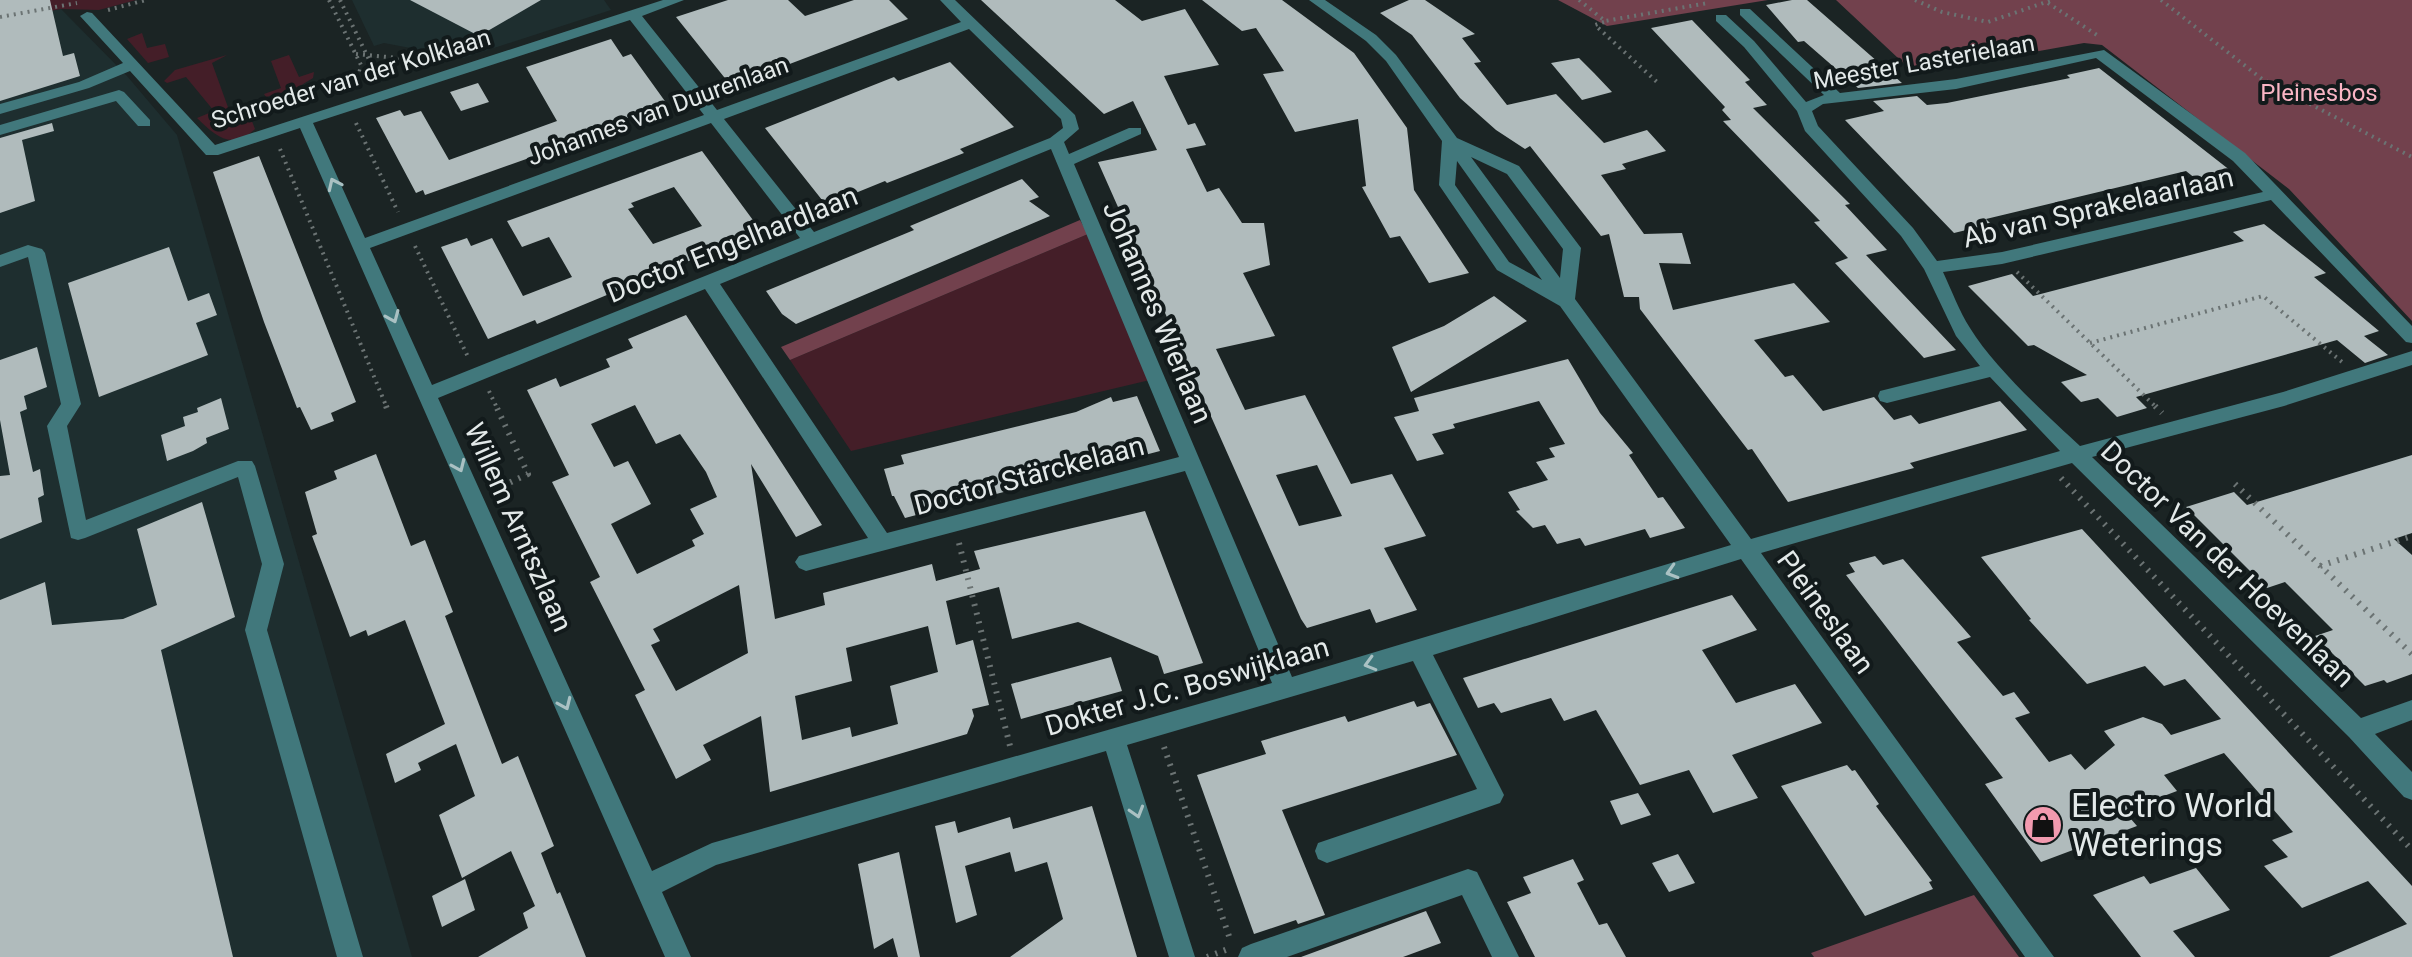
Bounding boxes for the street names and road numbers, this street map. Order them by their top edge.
street label: Schroeder van der Kolklaan [208,23,494,135]
street label: Meester Lasterielaan [1811,29,2037,95]
street label: Johannes van Duurenlaan [524,51,792,171]
street label: Ab van Sprakelaarlaan [1960,160,2237,255]
street label: Doctor Engelhardlaan [602,179,862,310]
street label: Johannes Wierlaan [1096,196,1219,428]
street label: Willem Arntszlaan [458,418,579,637]
street label: Doctor Stärckelaan [911,429,1148,522]
street label: Doctor Van der Hoevenlaan [2094,435,2361,694]
street label: Pleineslaan [1770,544,1881,680]
street label: Dokter J.C. Boswijklaan [1041,630,1333,743]

